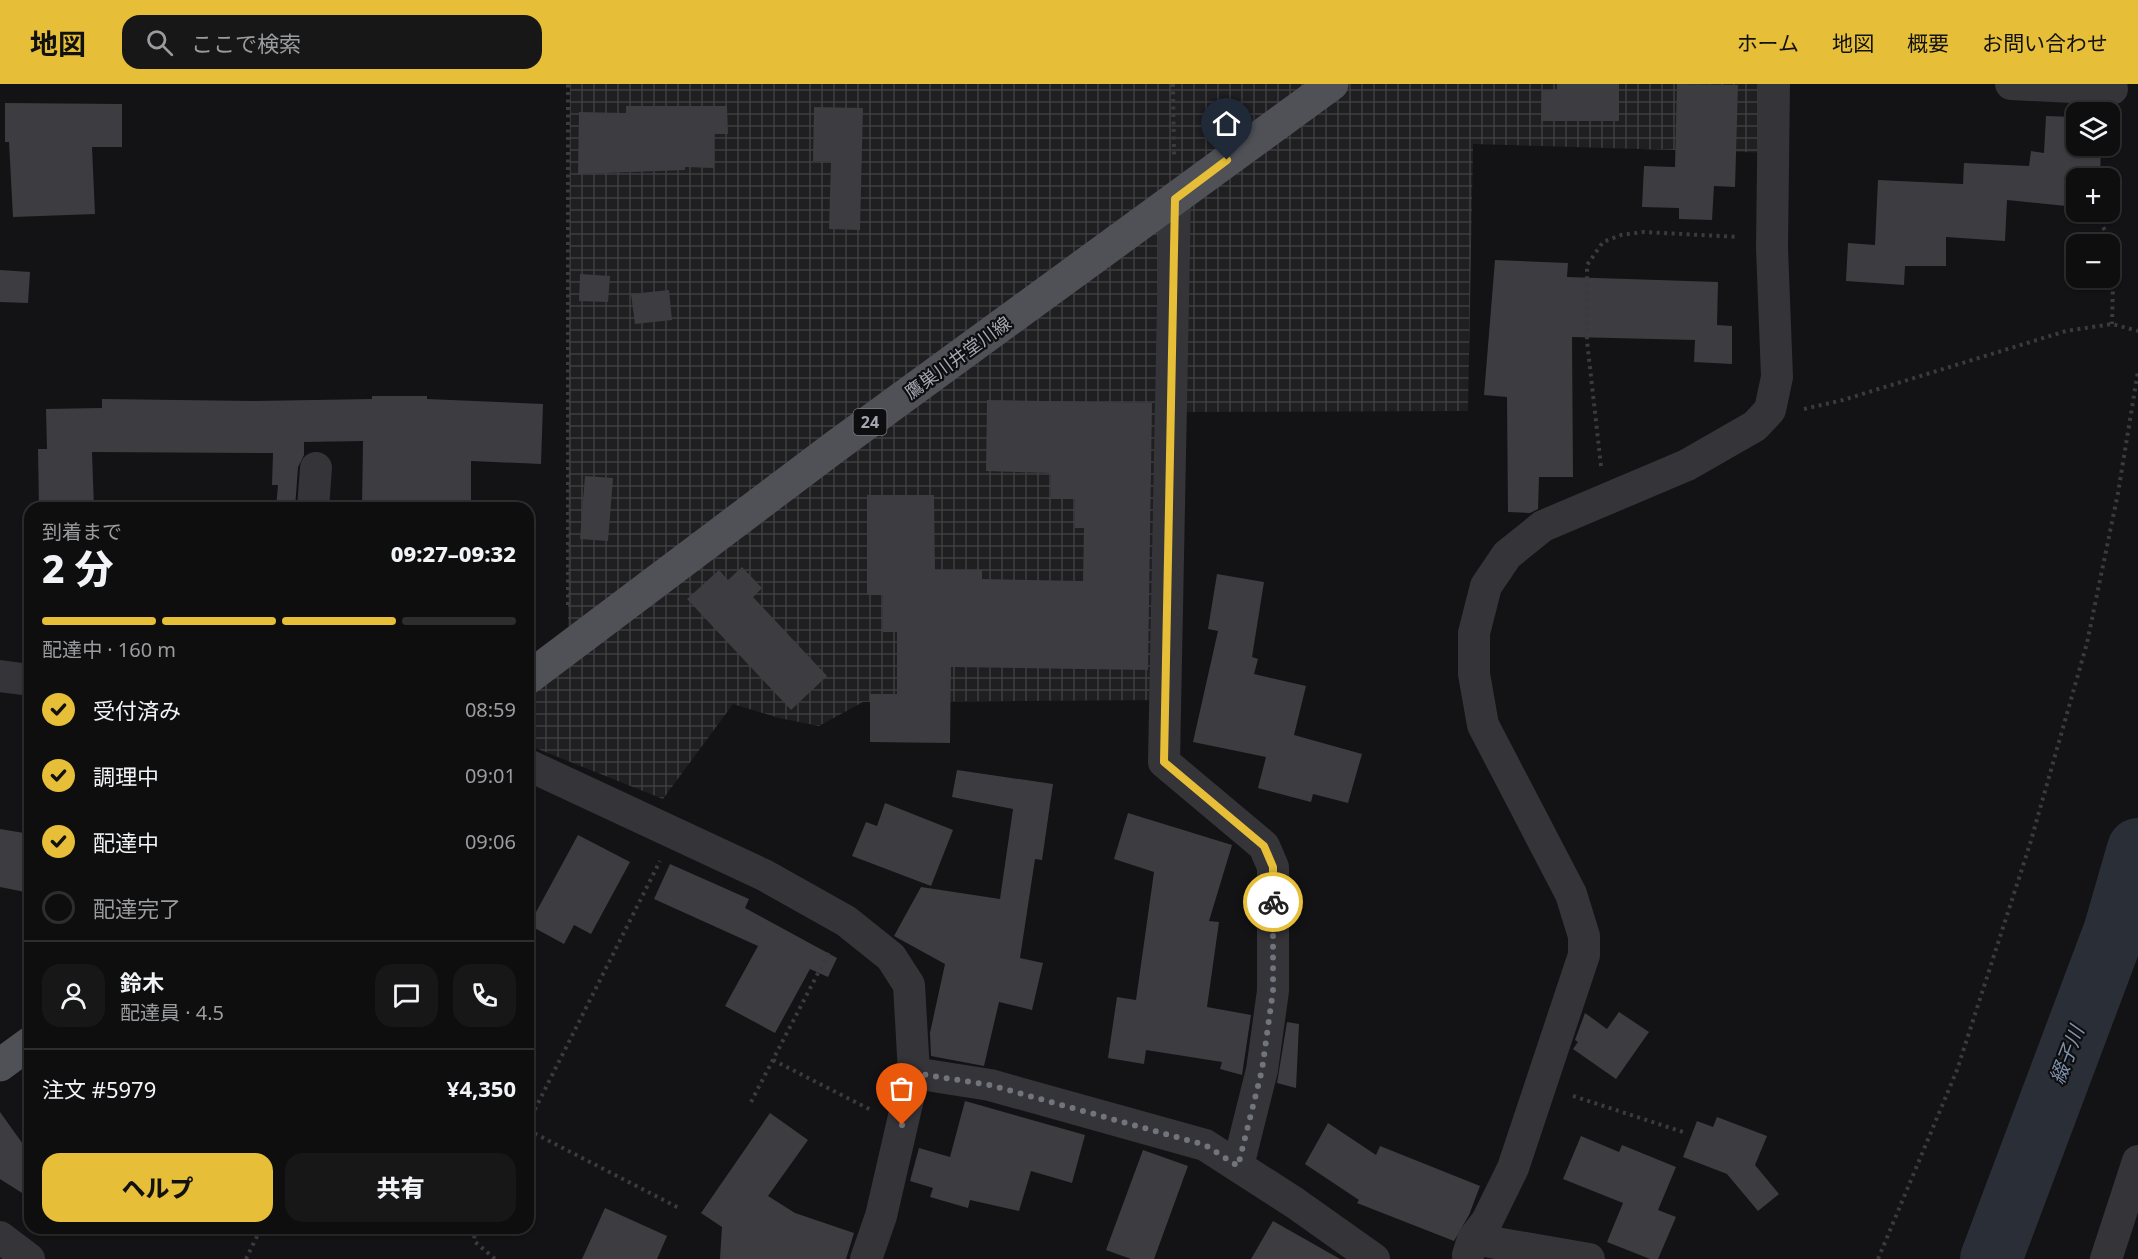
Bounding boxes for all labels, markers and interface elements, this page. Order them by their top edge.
search box [122,15,542,69]
text: 地図 [30,24,86,62]
icon: search [143,26,176,59]
text: ここで検索 [191,28,301,58]
text: ホーム [1737,29,1799,57]
text: 地図 [1832,29,1874,57]
text: 概要 [1907,29,1949,57]
text: お問い合わせ [1982,29,2108,57]
pin [1201,98,1252,160]
map controls [2066,102,2120,288]
button: layers [2066,102,2120,156]
icon: home [1210,107,1243,140]
button: + [2066,168,2120,222]
button: − [2066,234,2120,288]
street label: 鷹巣川井堂川線 [899,310,1015,404]
road number: 24 [854,409,886,435]
text: 到着まで [42,518,122,545]
text: 09:27–09:32 [391,538,516,568]
text: 2 分 [42,541,114,594]
text: 配達中 · 160 m [42,636,176,663]
icon: check [42,693,75,726]
text: 受付済み [93,695,181,725]
text: 08:59 [465,696,516,723]
icon: check [42,759,75,792]
text: 調理中 [93,761,159,791]
text: 09:01 [465,762,516,789]
icon: check [42,825,75,858]
text: 配達中 [93,827,159,857]
text: 09:06 [465,828,516,855]
courier [1243,872,1303,932]
icon: bike [1257,886,1290,919]
text: 配達完了 [93,893,181,923]
button: person [42,964,105,1027]
button: chat [375,964,438,1027]
button: phone [453,964,516,1027]
text: 鈴木 [120,967,164,997]
text: 配達員 · 4.5 [120,999,224,1026]
water label: 綴子川 [2043,1020,2091,1088]
pin [876,1063,927,1125]
icon: bag [885,1072,918,1105]
text: ¥4,350 [447,1073,516,1103]
text: 注文 #5979 [42,1074,156,1104]
button: ヘルプ [42,1153,273,1222]
button: 共有 [285,1153,516,1222]

